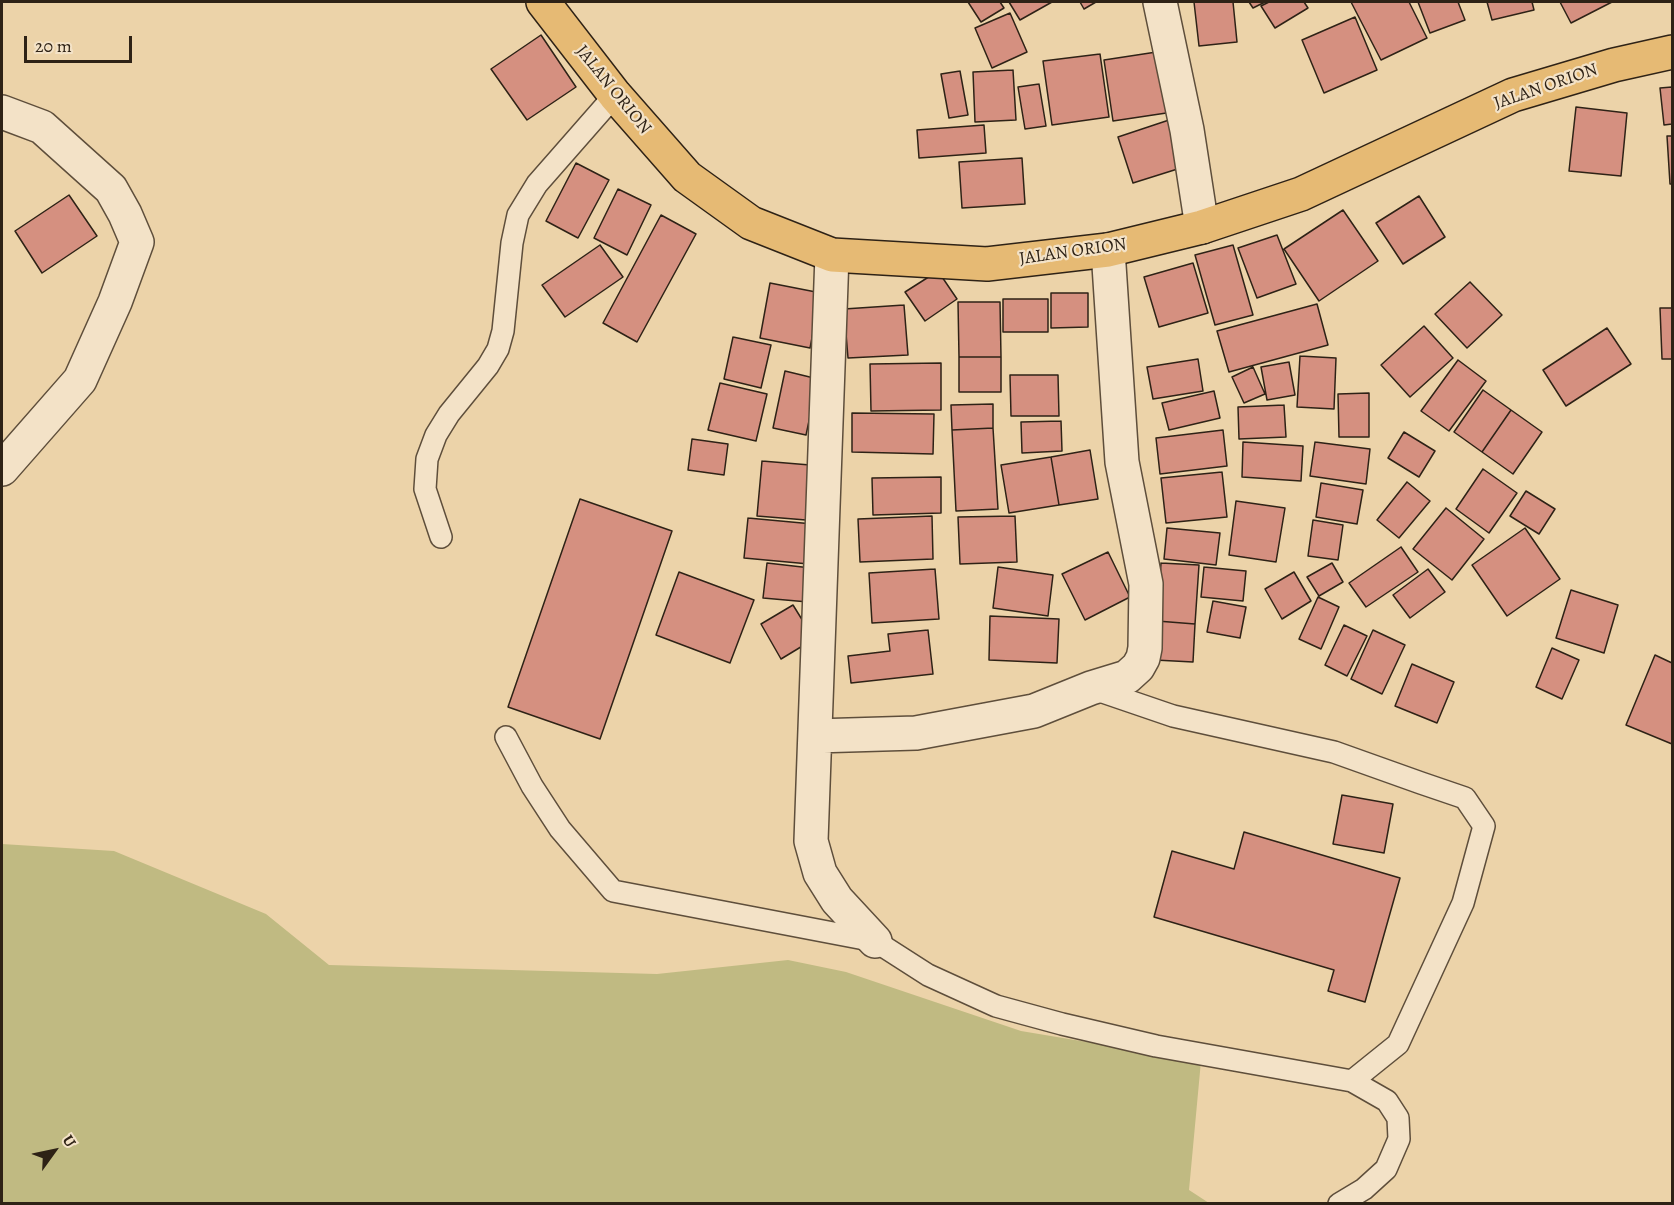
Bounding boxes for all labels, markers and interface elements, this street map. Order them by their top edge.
scale bar [27,24,135,62]
text: 20 m [35,34,72,58]
street label: JALAN ORION [571,41,655,139]
street label: JALAN ORION [1491,59,1601,115]
street label: JALAN ORION [1018,234,1128,270]
north arrow [24,1121,84,1181]
text: U [57,1131,81,1152]

